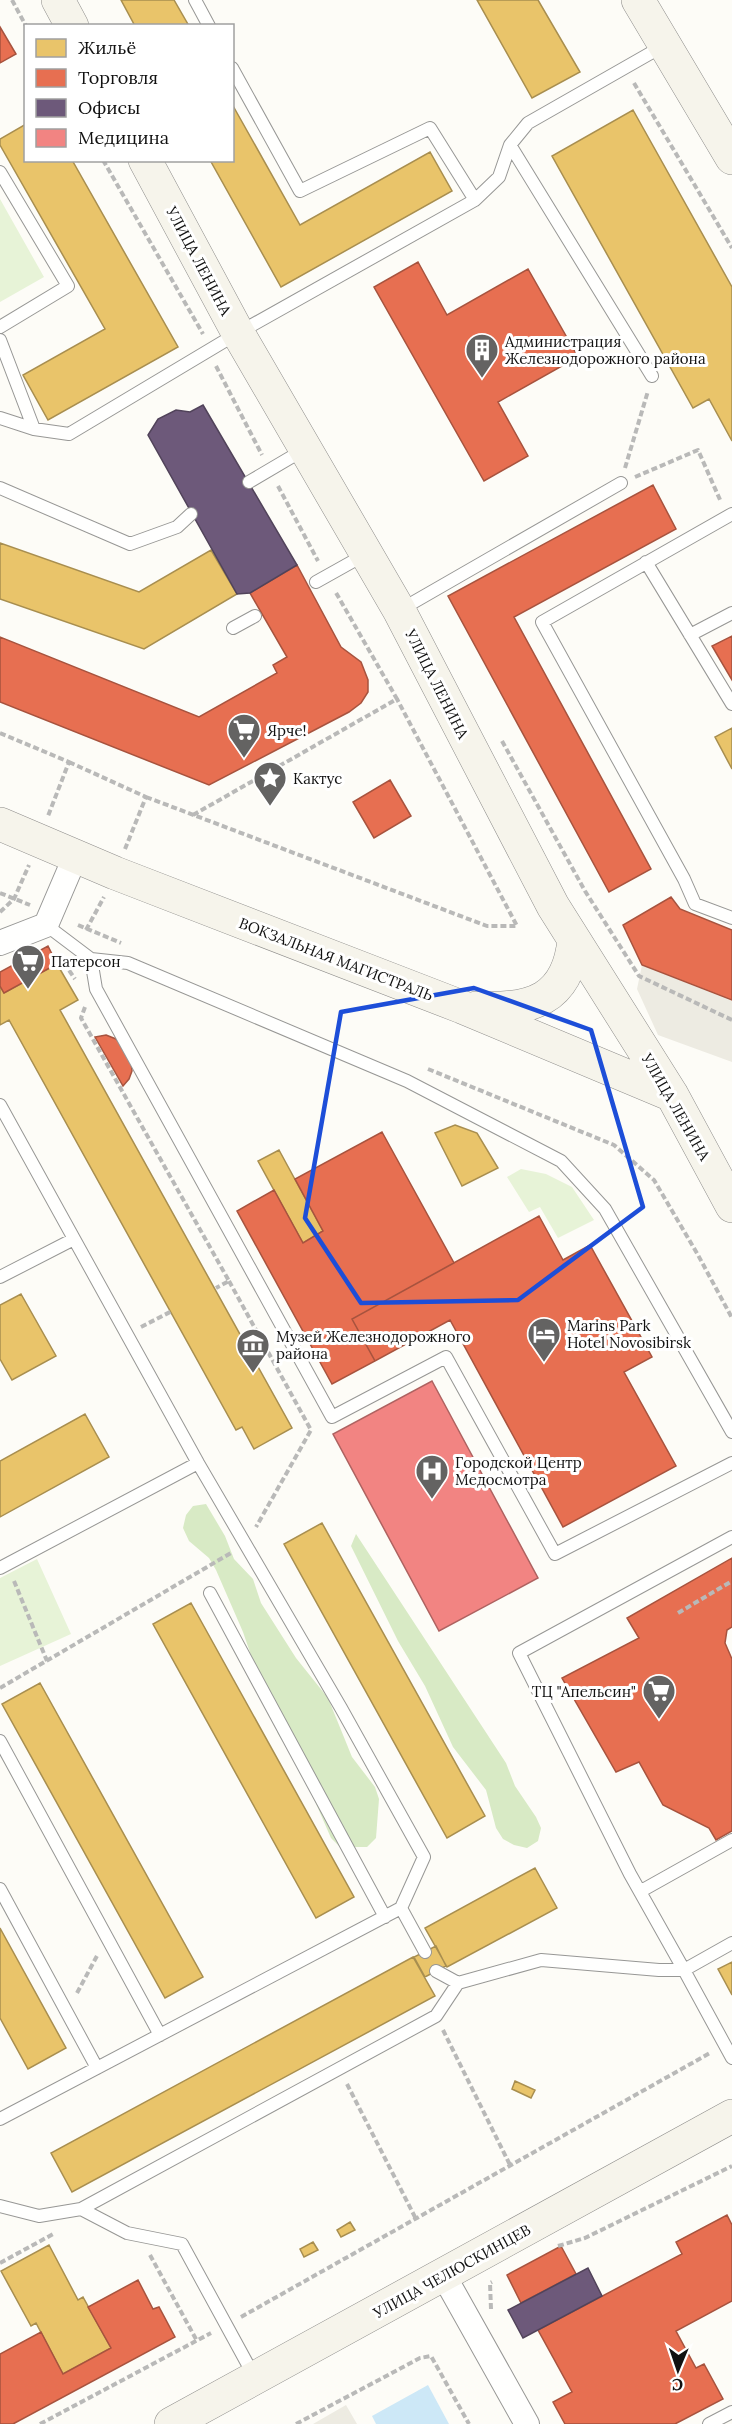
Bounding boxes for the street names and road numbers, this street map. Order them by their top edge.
street label: УЛИЦА ЛЕНИНА [162,202,236,319]
street label: УЛИЦА ЛЕНИНА [401,625,473,743]
street label: ВОКЗАЛЬНАЯ МАГИСТРАЛЬ [236,913,436,1005]
street label: УЛИЦА ЛЕНИНА [637,1049,715,1164]
street label: УЛИЦА ЧЕЛЮСКИНЦЕВ [369,2220,534,2323]

